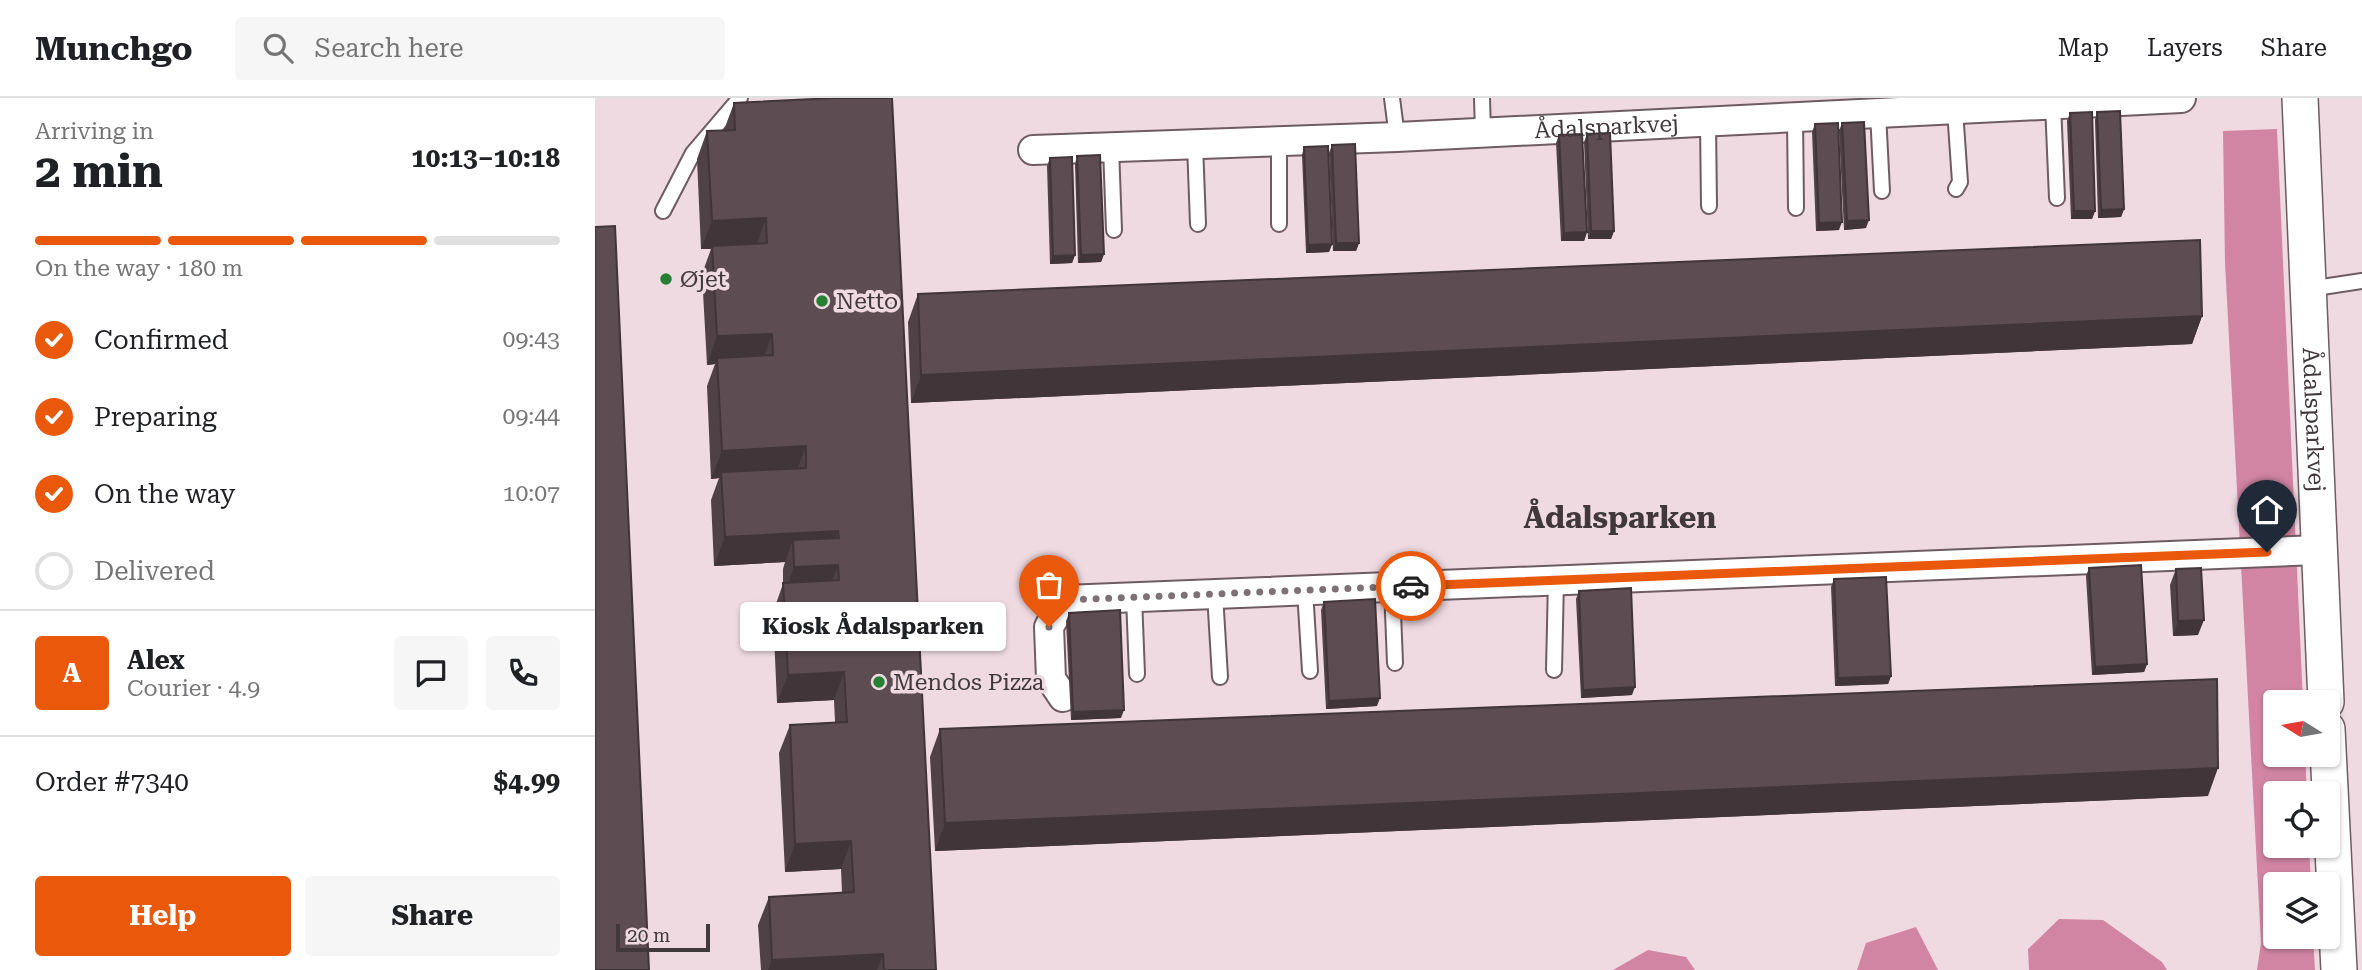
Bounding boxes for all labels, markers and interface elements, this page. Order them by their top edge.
search box [235,17,725,80]
text: Munchgo [35,29,193,68]
icon: search [259,29,297,67]
text: Search here [315,33,464,63]
text: Map [2058,34,2109,62]
text: Layers [2147,34,2223,62]
text: Share [2261,34,2327,62]
street label: Ådalsparkvej [1534,110,1679,144]
text: Arriving in [35,118,154,145]
text: 10:13–10:18 [411,143,560,173]
text: 2 min [35,144,163,198]
text: On the way · 180 m [35,255,243,282]
place label: Øjet [680,266,727,293]
marker: Øjet [658,271,674,287]
place label: Netto [836,288,898,315]
marker: Netto [814,293,830,309]
icon: check [35,321,73,359]
text: Confirmed [94,325,229,355]
text: 09:43 [503,326,560,353]
street label: Ådalsparkvej [2297,347,2330,493]
icon: check [35,398,73,436]
text: Preparing [94,402,217,432]
text: 09:44 [503,403,560,430]
icon: check [35,475,73,513]
text: On the way [94,479,235,509]
text: 10:07 [503,480,560,507]
pin [2237,480,2297,552]
icon: home [2248,491,2286,529]
district label: Ådalsparken [1524,498,1716,535]
courier [1376,551,1446,621]
pin [1019,555,1079,627]
text: Delivered [94,556,215,586]
icon: bag [1030,566,1068,604]
icon: car [1392,567,1430,605]
callout: Kiosk Ådalsparken [741,602,1007,652]
text: Kiosk Ådalsparken [762,613,984,640]
button: chat [394,636,468,710]
button: phone [486,636,560,710]
text: Alex [127,645,185,675]
text: A [63,658,81,688]
place label: Mendos Pizza [893,669,1045,696]
marker: Mendos Pizza [871,674,887,690]
text: Courier · 4.9 [127,675,260,702]
north arrow [2263,690,2340,766]
map controls [2263,690,2340,949]
text: Order #7340 [35,767,189,797]
text: $4.99 [494,767,560,797]
button: locate [2263,781,2340,858]
button: layers [2263,872,2340,949]
button: Help [35,876,291,956]
button: Share [305,876,560,956]
scale bar [616,921,711,953]
text: 20 m [627,924,670,947]

